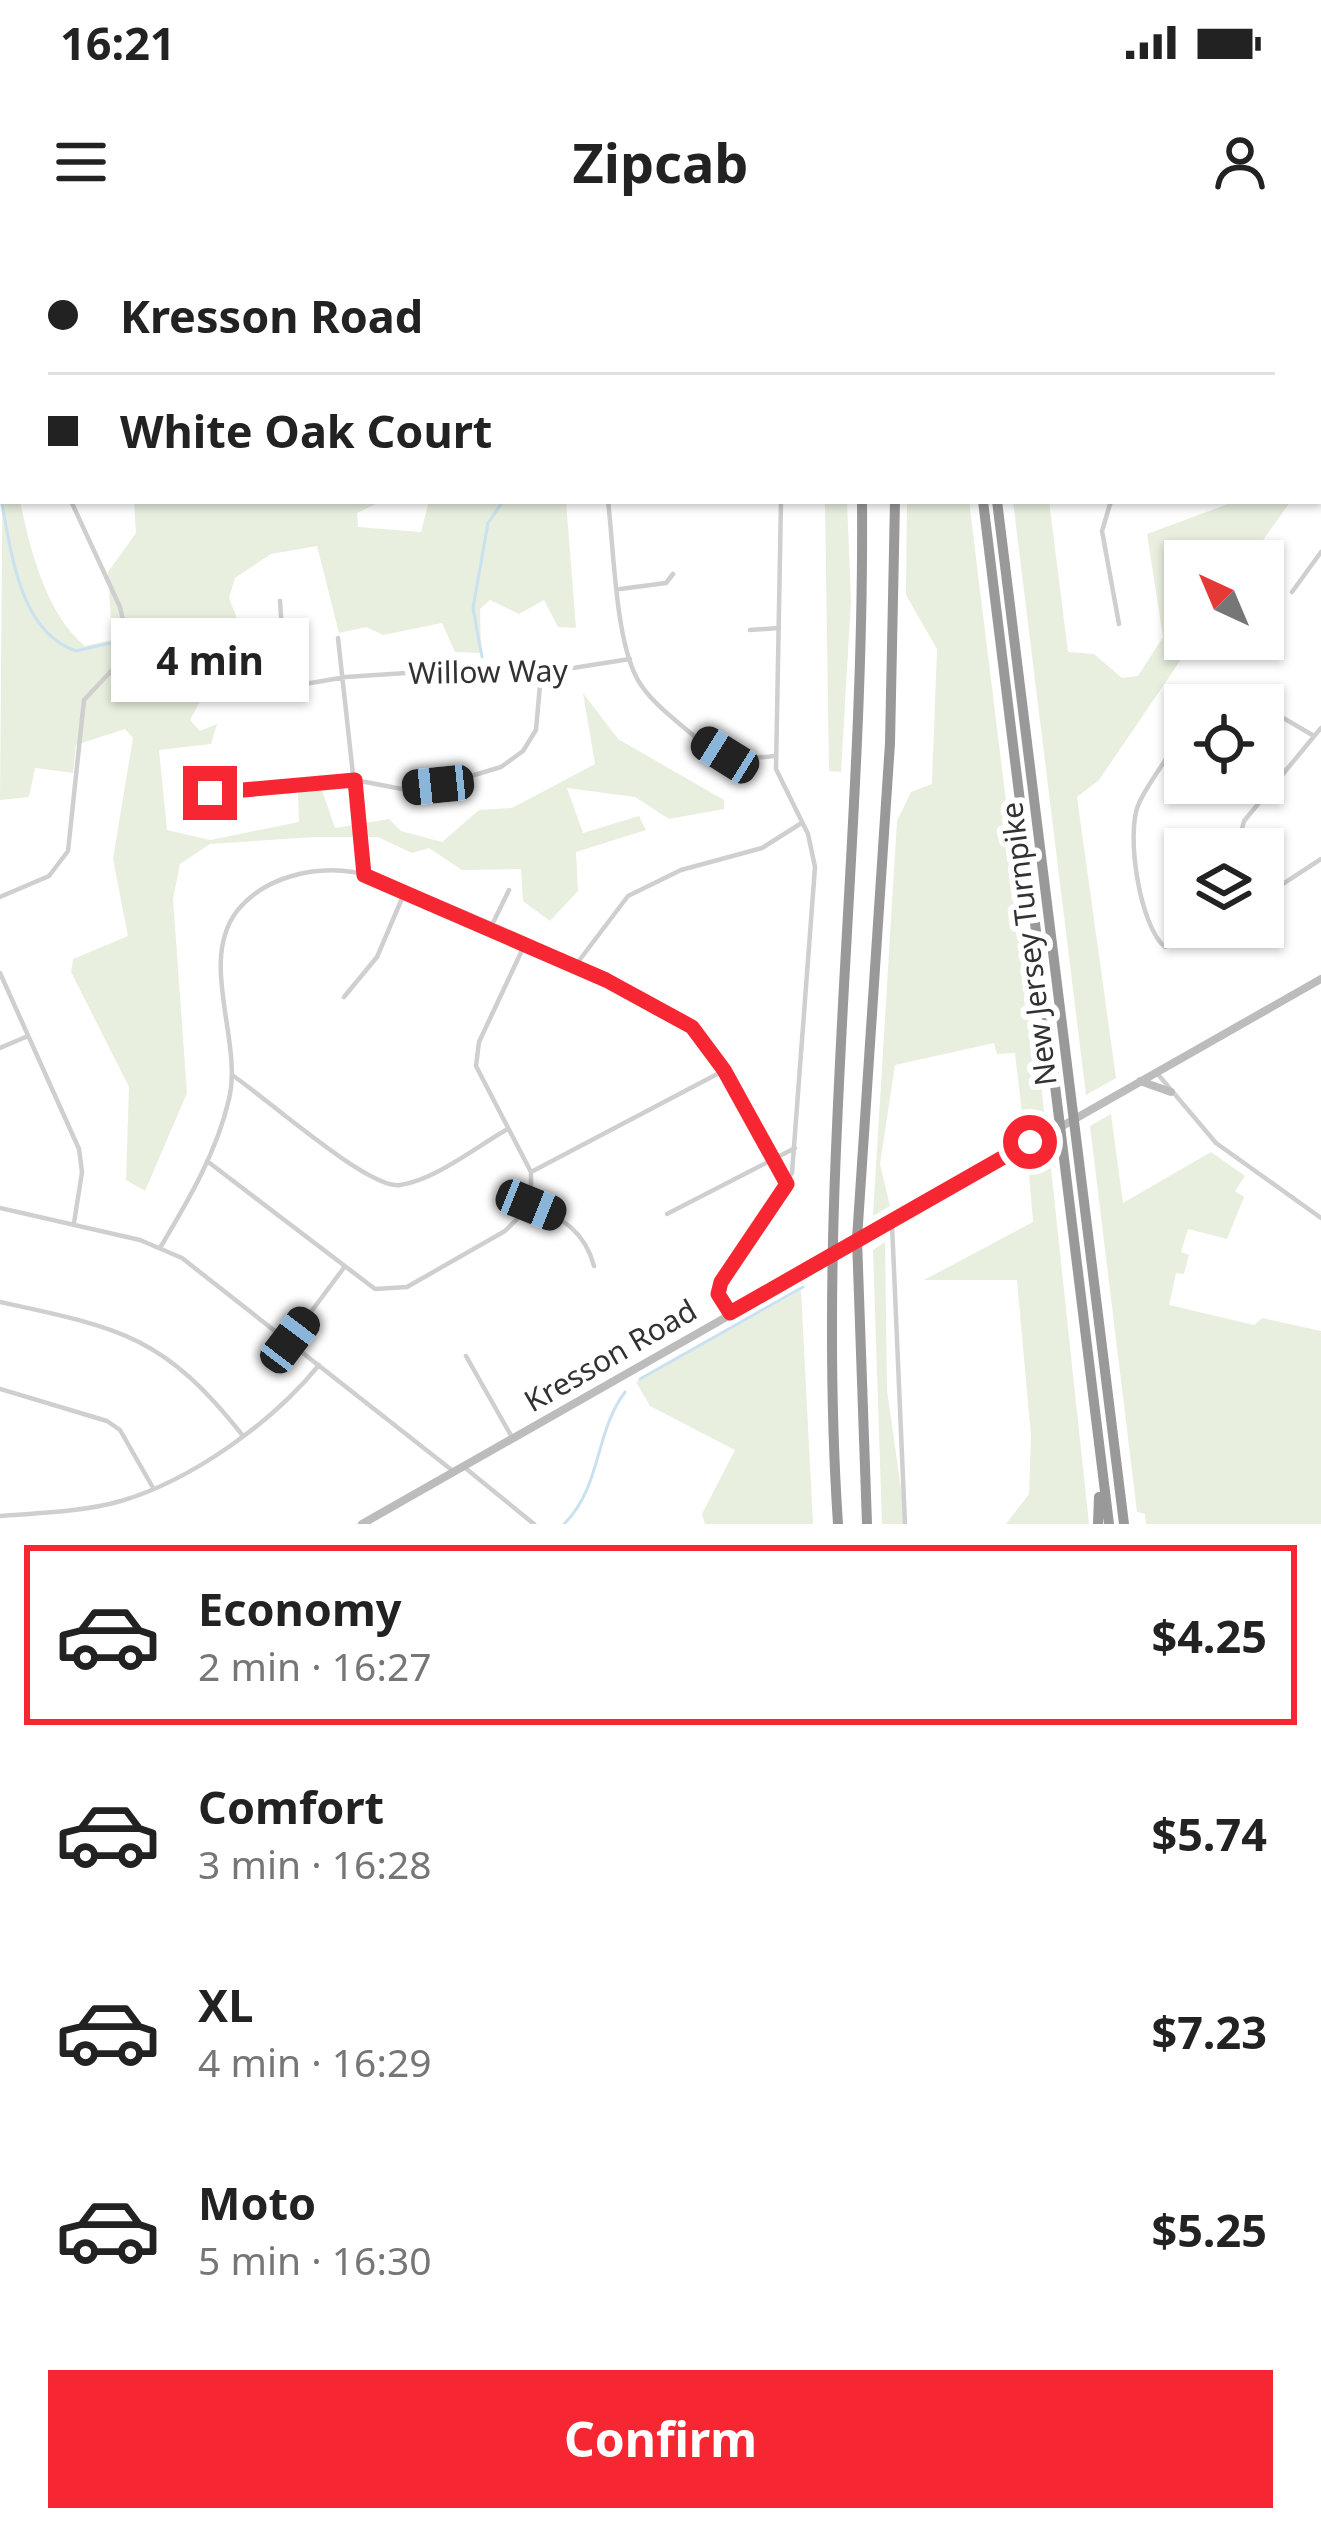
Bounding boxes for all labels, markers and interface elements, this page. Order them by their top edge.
text: 16:21 [60,12,176,73]
text: Zipcab [573,125,748,199]
icon: menu [48,129,114,195]
icon: person [1207,129,1273,195]
text: Kresson Road [120,285,423,346]
text: White Oak Court [120,400,492,461]
north arrow [1164,540,1284,660]
map controls [1164,540,1284,948]
callout: 4 min [111,619,309,703]
text: 4 min [156,633,264,686]
street label: Willow Way [408,649,569,693]
button: locate [1164,684,1284,804]
car [685,721,765,789]
car [400,763,476,807]
route end [183,766,237,820]
street label: New Jersey Turnpike [990,800,1066,1088]
button: layers [1164,828,1284,948]
route start [1003,1115,1057,1169]
car [491,1175,571,1235]
street label: Kresson Road [516,1289,704,1421]
car [254,1300,326,1380]
text: Economy [198,1578,402,1639]
icon: car [54,1581,162,1689]
text: $4.25 [1151,1605,1267,1666]
text: 2 min · 16:27 [198,1639,432,1692]
text: Comfort [198,1776,384,1837]
icon: car [54,1779,162,1887]
text: $5.74 [1151,1803,1267,1864]
text: 3 min · 16:28 [198,1837,432,1890]
text: XL [198,1974,253,2035]
icon: car [54,1977,162,2085]
text: $7.23 [1151,2001,1267,2062]
text: 4 min · 16:29 [198,2035,432,2088]
text: Moto [198,2172,316,2233]
icon: car [54,2175,162,2283]
text: $5.25 [1151,2199,1267,2260]
text: 5 min · 16:30 [198,2233,432,2286]
button: Confirm [48,2370,1273,2508]

